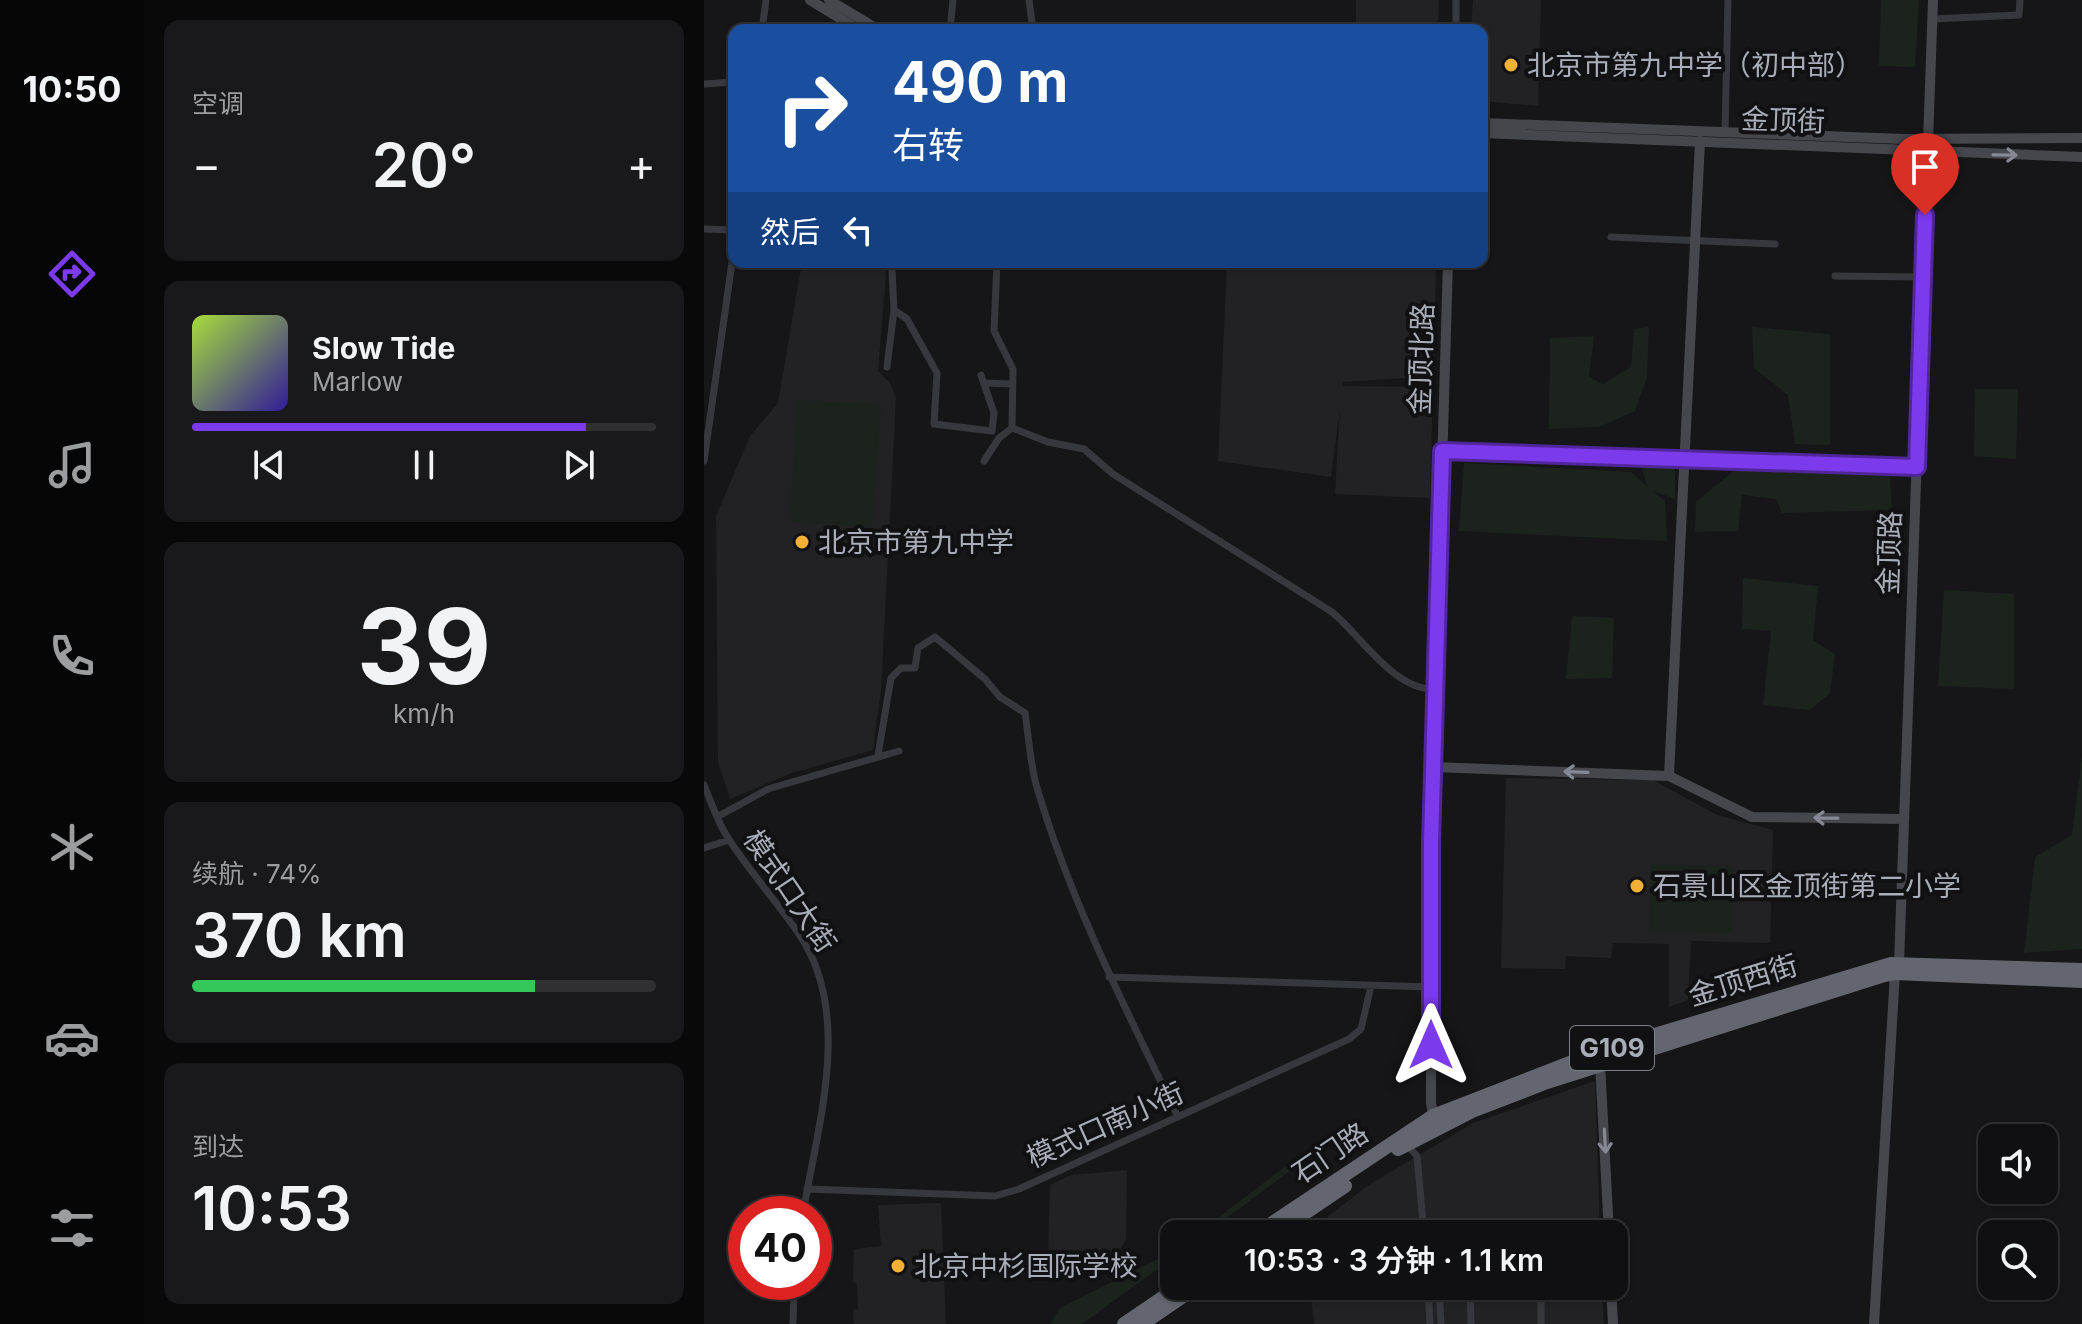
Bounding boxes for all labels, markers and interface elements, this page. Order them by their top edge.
text: 490 m [892,48,1068,116]
place label: 北京市第九中学（初中部） [1527,48,1863,82]
icon: right [760,56,864,160]
marker: 北京市第九中学（初中部） [1502,56,1520,74]
text: 10:50 [22,67,122,111]
text: 空调 [192,88,244,119]
street label: 金顶街 [1740,102,1826,138]
text: 右转 [892,123,964,167]
text: 20° [372,129,476,201]
pin [1891,133,1959,215]
text: − [192,138,221,192]
text: + [627,138,656,192]
icon: arrive [1903,145,1947,189]
one-way arrow [1991,148,2018,163]
icon: left [836,208,880,252]
text: 然后 [760,214,820,250]
icon: directions [44,246,100,302]
street label: 金顶北路 [1402,302,1440,416]
text: Slow Tide [312,330,455,366]
text: Marlow [312,366,403,397]
icon: music [44,437,100,493]
icon: previous [247,443,291,487]
icon: pause [402,443,446,487]
icon: next [557,443,601,487]
street label: 金顶路 [1871,510,1907,596]
place label: 北京市第九中学 [818,525,1014,559]
marker: 北京市第九中学 [793,533,811,551]
text: 39 [357,583,491,709]
icon: phone [44,628,100,684]
text: km/h [393,698,455,729]
one-way arrow [1563,765,1590,780]
one-way arrow [1813,810,1840,826]
icon: climate [44,819,100,875]
street label: 模式口大街 [737,823,843,959]
text: 续航 · 74% [192,858,322,889]
place label: 石景山区金顶街第二小学 [1653,869,1961,903]
marker: 石景山区金顶街第二小学 [1628,877,1646,895]
text: 370 km [192,899,407,971]
street label: 金顶西街 [1684,947,1802,1013]
position arrow [1389,1003,1473,1087]
icon: car [44,1010,100,1066]
road number: G109 [1570,1026,1654,1070]
street label: 模式口南小街 [1021,1075,1189,1175]
street label: 石门路 [1286,1115,1374,1191]
map controls [1978,1124,2058,1300]
button: sound [1978,1124,2058,1204]
one-way arrow [1597,1127,1612,1154]
text: 到达 [192,1131,244,1162]
text: 10:53 [192,1172,352,1244]
speed limit sign: 40 [728,1196,832,1300]
icon: filters [44,1200,100,1256]
button: search [1978,1220,2058,1300]
text: 10:53 · 3 分钟 · 1.1 km [1244,1242,1544,1278]
place label: 北京中杉国际学校 [914,1249,1138,1283]
marker: 北京中杉国际学校 [889,1257,907,1275]

